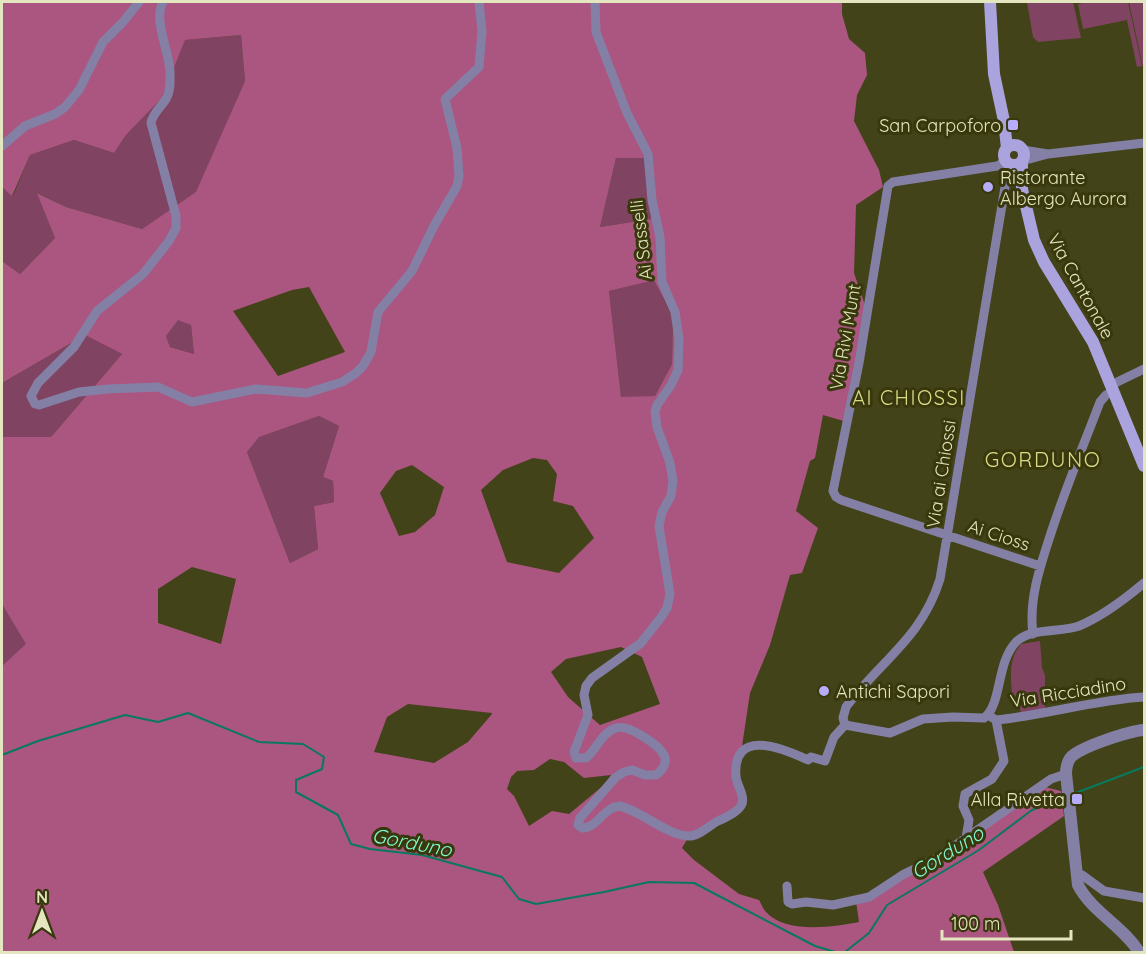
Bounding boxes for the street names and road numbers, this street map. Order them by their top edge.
street label: Ai Sasselli [625,199,657,281]
street label: Via Cantonale [1043,229,1119,343]
street label: Via Rivi Munt [824,282,866,392]
street label: Via ai Chiossi [921,418,961,530]
street label: Ai Cioss [965,514,1033,556]
street label: Via Ricciadino [1008,671,1128,713]

